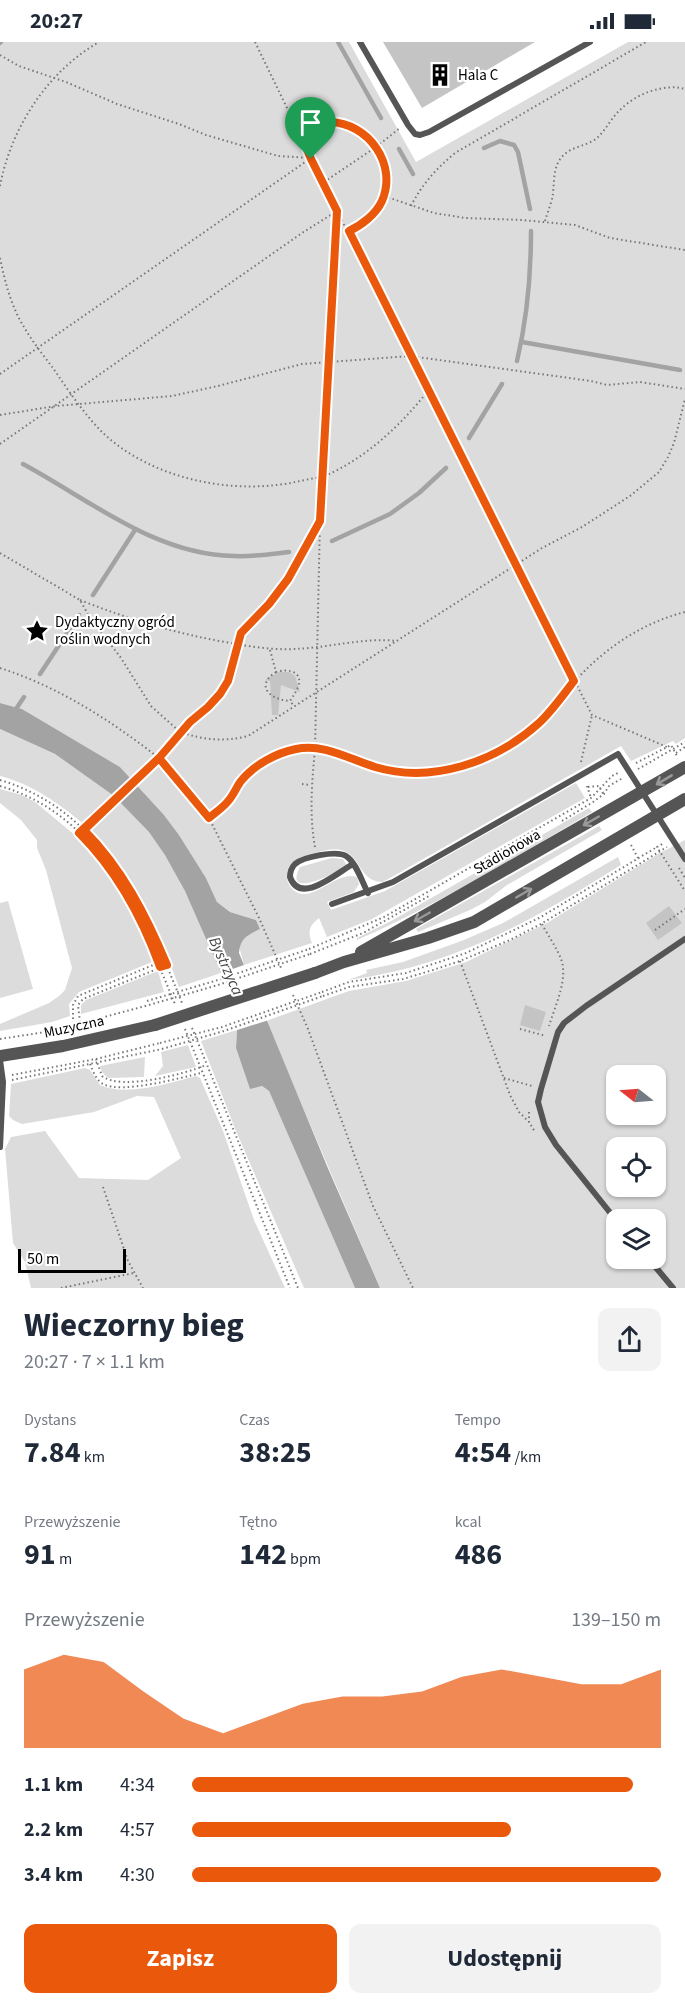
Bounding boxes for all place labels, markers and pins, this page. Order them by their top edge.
building icon: Hala C [427,62,453,88]
place label: Hala C [458,65,499,86]
pin [285,97,336,159]
place label: Dydaktyczny ogród roślin wodnych [55,612,175,650]
place icon: Dydaktyczny ogród roślin wodnych [24,618,50,644]

